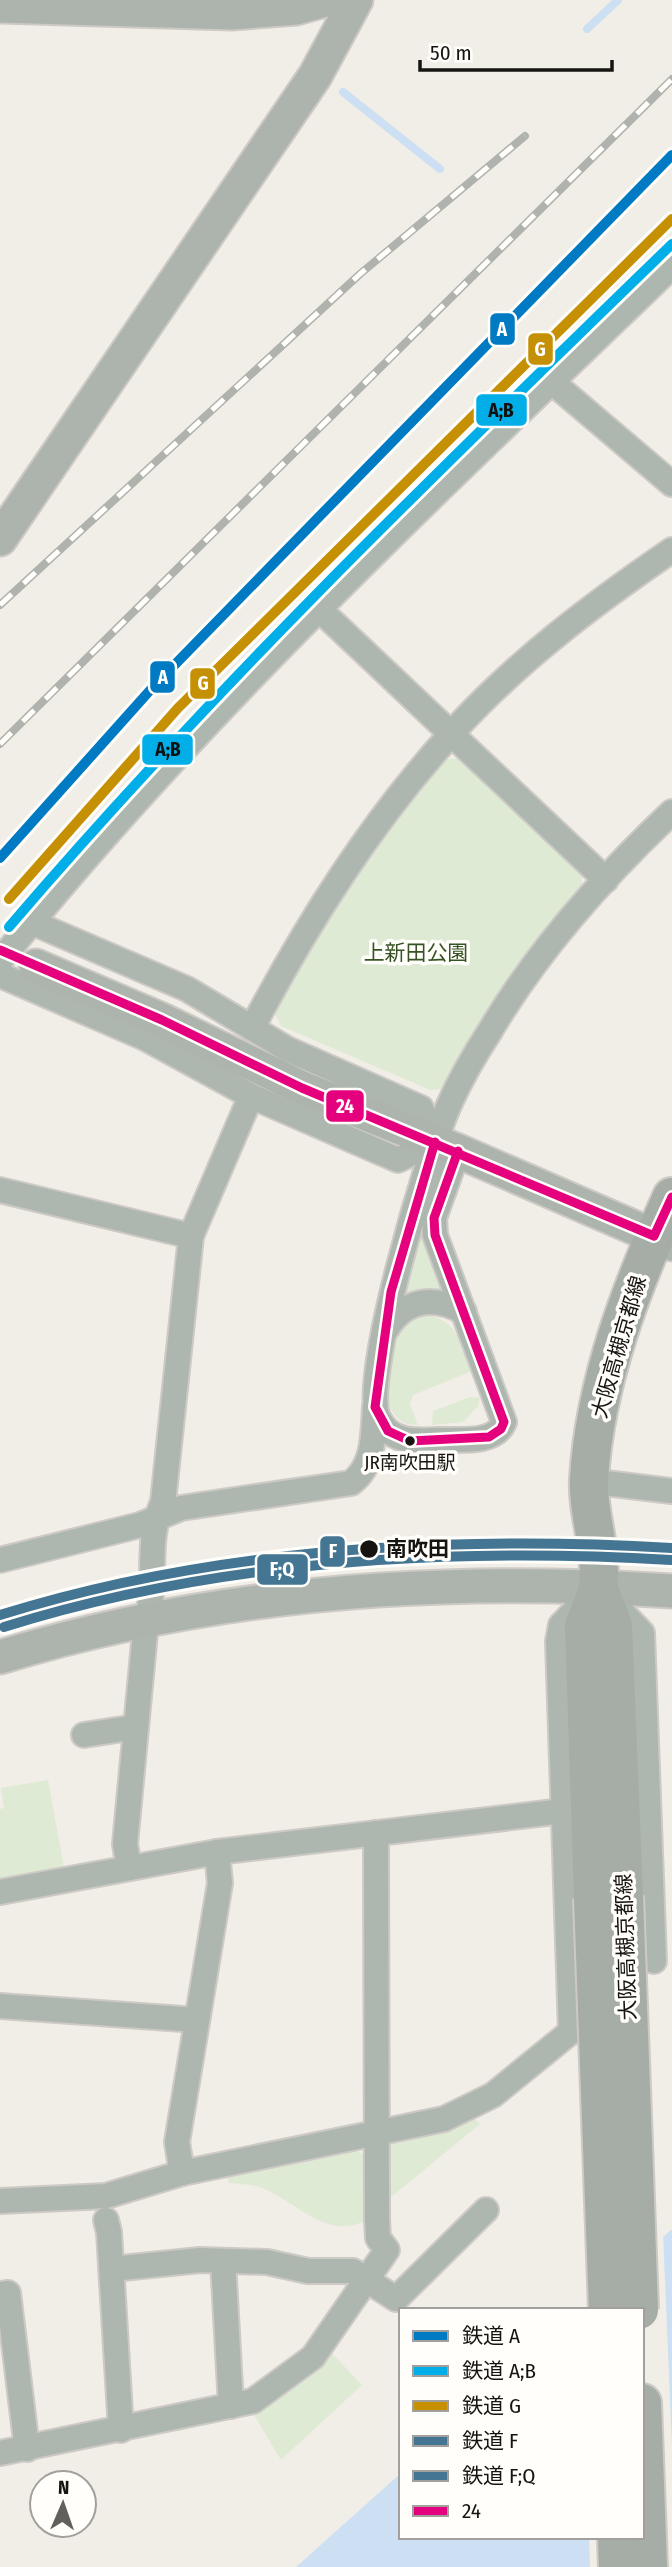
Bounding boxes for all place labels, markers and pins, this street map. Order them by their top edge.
marker: JR南吹田駅 [403,1434,417,1448]
place label: JR南吹田駅 [364,1451,456,1474]
place label: 南吹田 [386,1536,449,1562]
marker: 南吹田 [358,1538,380,1560]

